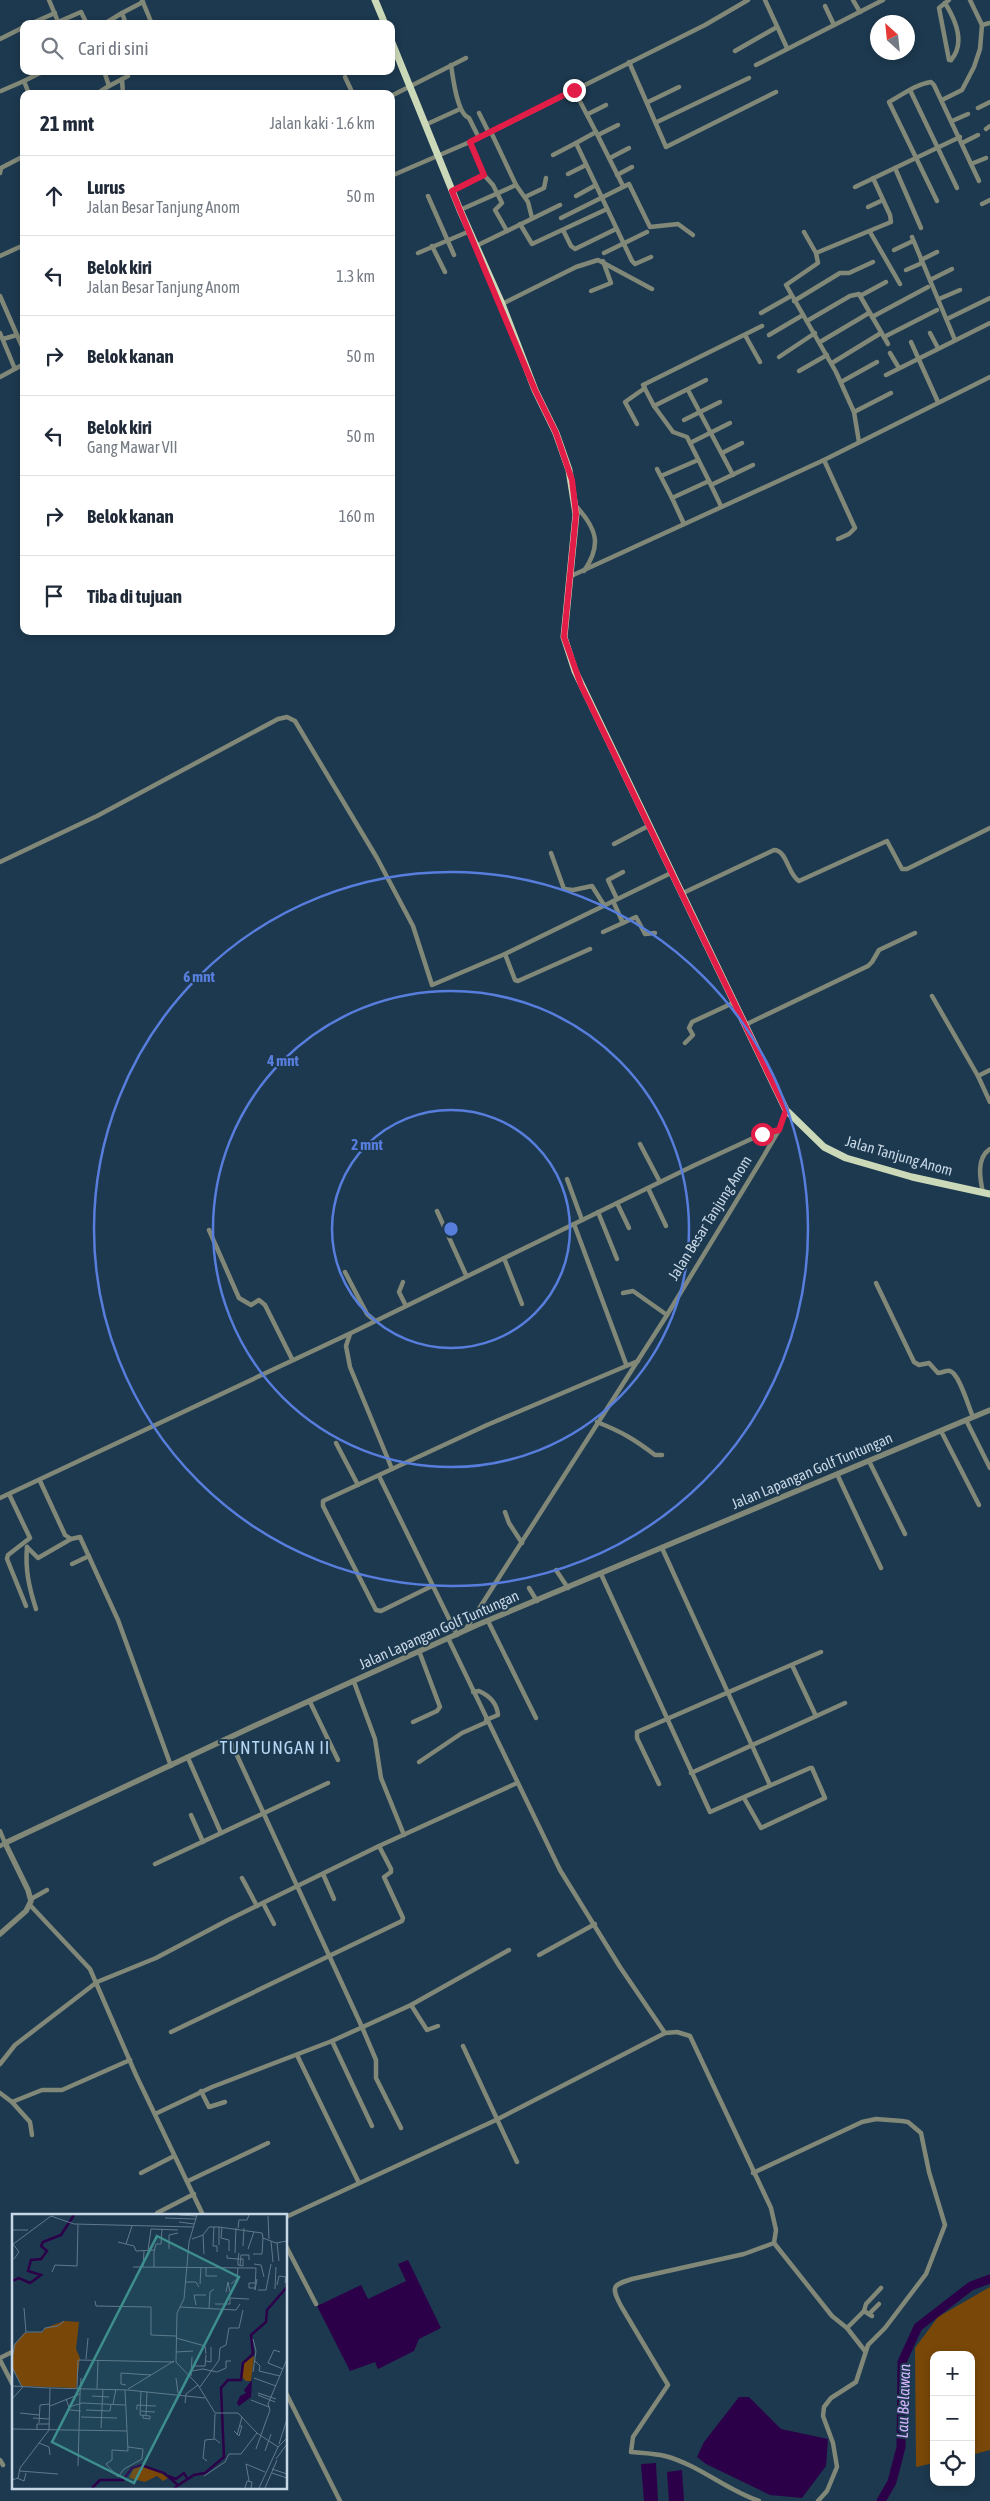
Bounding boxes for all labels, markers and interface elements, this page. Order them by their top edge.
north arrow [870,15,915,60]
search box [20,20,395,75]
icon: search [38,34,66,62]
text: Cari di sini [78,37,149,59]
route end [563,79,586,102]
text: 21 mnt [40,111,94,135]
text: Jalan kaki · 1.6 km [270,114,375,132]
text: Lurus [87,176,125,198]
icon: ahead [40,182,68,210]
text: 50 m [346,187,375,205]
text: Jalan Besar Tanjung Anom [87,198,240,216]
text: Belok kiri [87,256,152,278]
icon: left [40,262,68,290]
text: 1.3 km [336,267,375,285]
text: Jalan Besar Tanjung Anom [87,278,240,296]
icon: right [40,342,68,370]
text: Belok kanan [87,345,174,367]
text: 50 m [346,347,375,365]
text: Belok kiri [87,416,152,438]
icon: left [40,422,68,450]
text: 50 m [346,427,375,445]
text: Gang Mawar VII [87,438,178,456]
icon: right [40,502,68,530]
text: Belok kanan [87,505,174,527]
text: 160 m [339,507,375,525]
icon: arrive [40,582,68,610]
text: Tiba di tujuan [87,585,182,607]
text: 6 mnt [183,968,215,985]
text: 4 mnt [266,1052,299,1069]
route start [751,1123,774,1146]
street label: Jalan Tanjung Anom [844,1132,955,1179]
text: 2 mnt [351,1136,383,1153]
street label: Jalan Besar Tanjung Anom [664,1152,755,1283]
centre of rings [442,1220,460,1238]
street label: Jalan Lapangan Golf Tuntungan [729,1429,895,1512]
street label: Jalan Lapangan Golf Tuntungan [356,1587,521,1673]
district label: TUNTUNGAN II [220,1737,330,1758]
inset map [12,2214,288,2488]
map controls [930,2351,975,2486]
button: + [930,2351,975,2396]
water label: Lau Belawan [893,2363,913,2439]
button: − [930,2396,975,2441]
button: locate [930,2441,975,2486]

